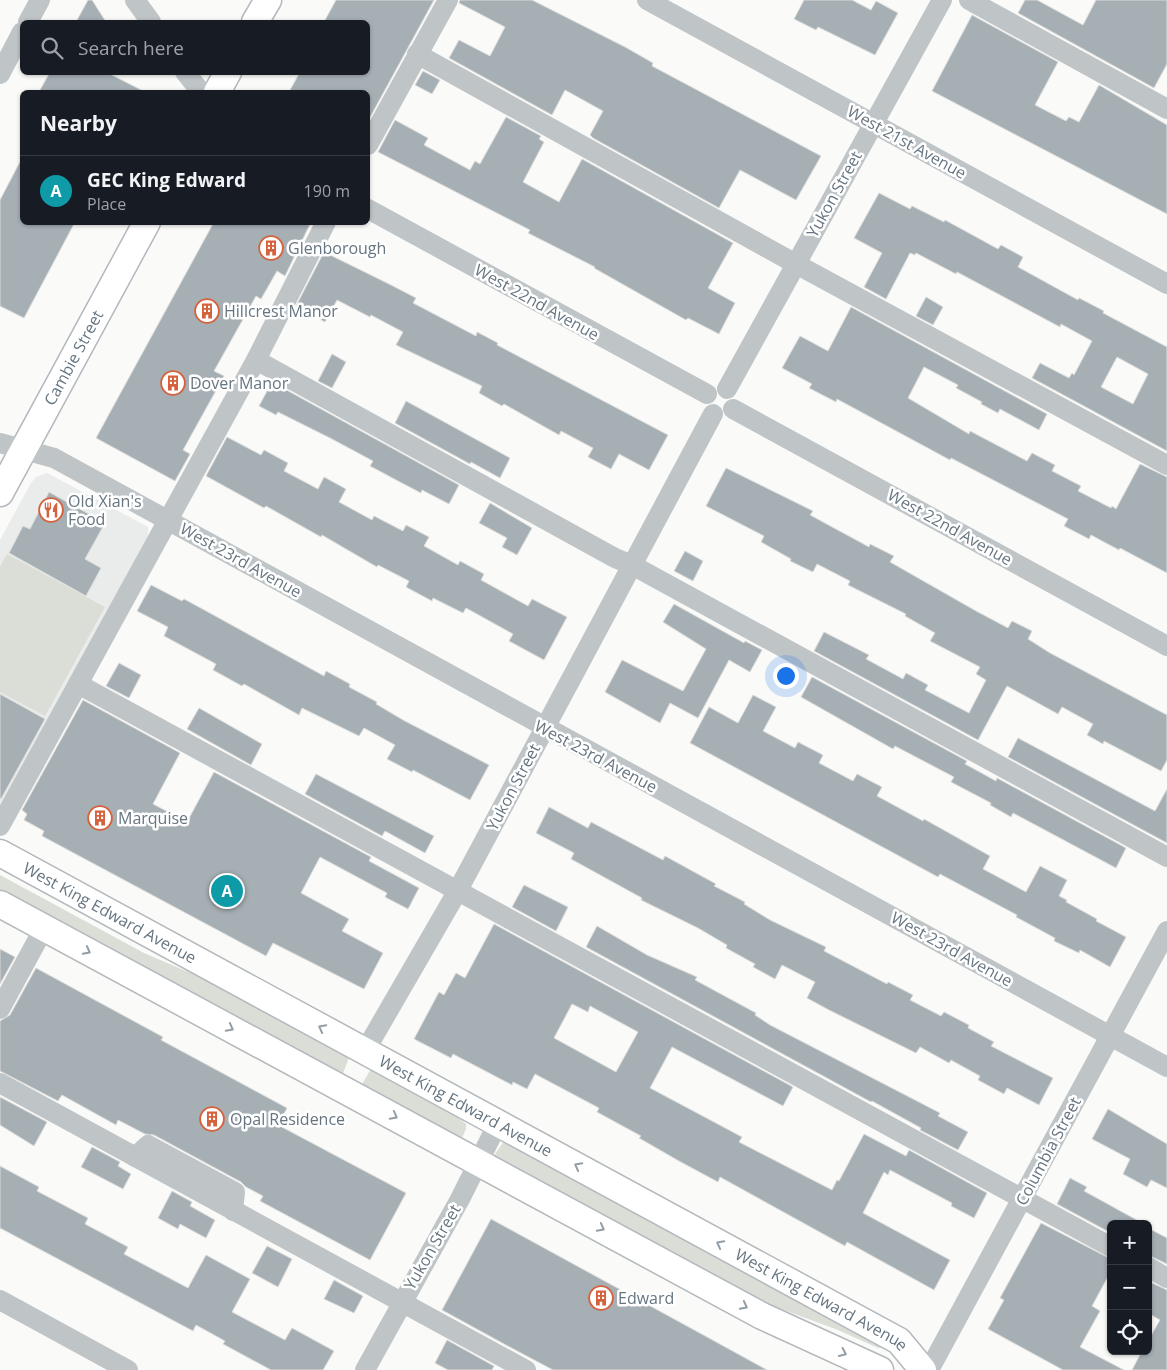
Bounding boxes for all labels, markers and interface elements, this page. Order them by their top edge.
search box [20,20,370,75]
icon: search [38,34,66,62]
text: Search here [78,35,184,61]
street label: West 21st Avenue [844,100,970,184]
text: Nearby [40,109,117,137]
street label: Yukon Street [801,147,867,241]
text: GEC King Edward [87,167,246,193]
text: A [50,180,62,202]
text: 190 m [304,180,350,202]
text: Place [87,193,126,215]
building icon: Glenborough [258,235,284,261]
place label: Glenborough [288,237,386,259]
street label: West 22nd Avenue [471,259,603,345]
building icon: Hillcrest Manor [194,298,220,324]
place label: Hillcrest Manor [224,300,338,322]
street label: Cambie Street [39,306,108,409]
building icon: Dover Manor [160,370,186,396]
place label: Dover Manor [190,372,289,394]
street label: West 22nd Avenue [884,484,1016,570]
place label: Old Xian's Food [68,490,142,530]
restaurant icon: Old Xian's Food [38,497,64,523]
street label: West 23rd Avenue [176,517,306,603]
your location [773,663,799,689]
street label: West 23rd Avenue [531,714,661,798]
street label: Yukon Street [481,739,545,834]
building icon: Marquise [87,805,113,831]
place label: Marquise [118,807,188,829]
street label: West King Edward Avenue [19,857,200,969]
pin: A [211,872,243,910]
street label: West 23rd Avenue [887,906,1017,992]
one-way arrow [82,945,91,955]
one-way arrow [225,1022,234,1032]
one-way arrow [319,1024,328,1034]
street label: West King Edward Avenue [375,1050,556,1162]
street label: Columbia Street [1010,1093,1086,1209]
building icon: Opal Residence [199,1106,225,1132]
place label: Opal Residence [230,1108,345,1130]
one-way arrow [389,1110,398,1120]
one-way arrow [574,1162,583,1172]
street label: Yukon Street [399,1200,466,1294]
map controls [1107,1220,1152,1355]
button: + [1107,1220,1152,1265]
one-way arrow [596,1222,605,1232]
one-way arrow [717,1240,726,1250]
street label: West King Edward Avenue [731,1243,913,1355]
button: − [1107,1265,1152,1310]
building icon: Edward [588,1285,614,1311]
place label: Edward [618,1287,674,1309]
one-way arrow [738,1299,747,1309]
button: locate [1107,1310,1152,1355]
one-way arrow [838,1347,847,1357]

